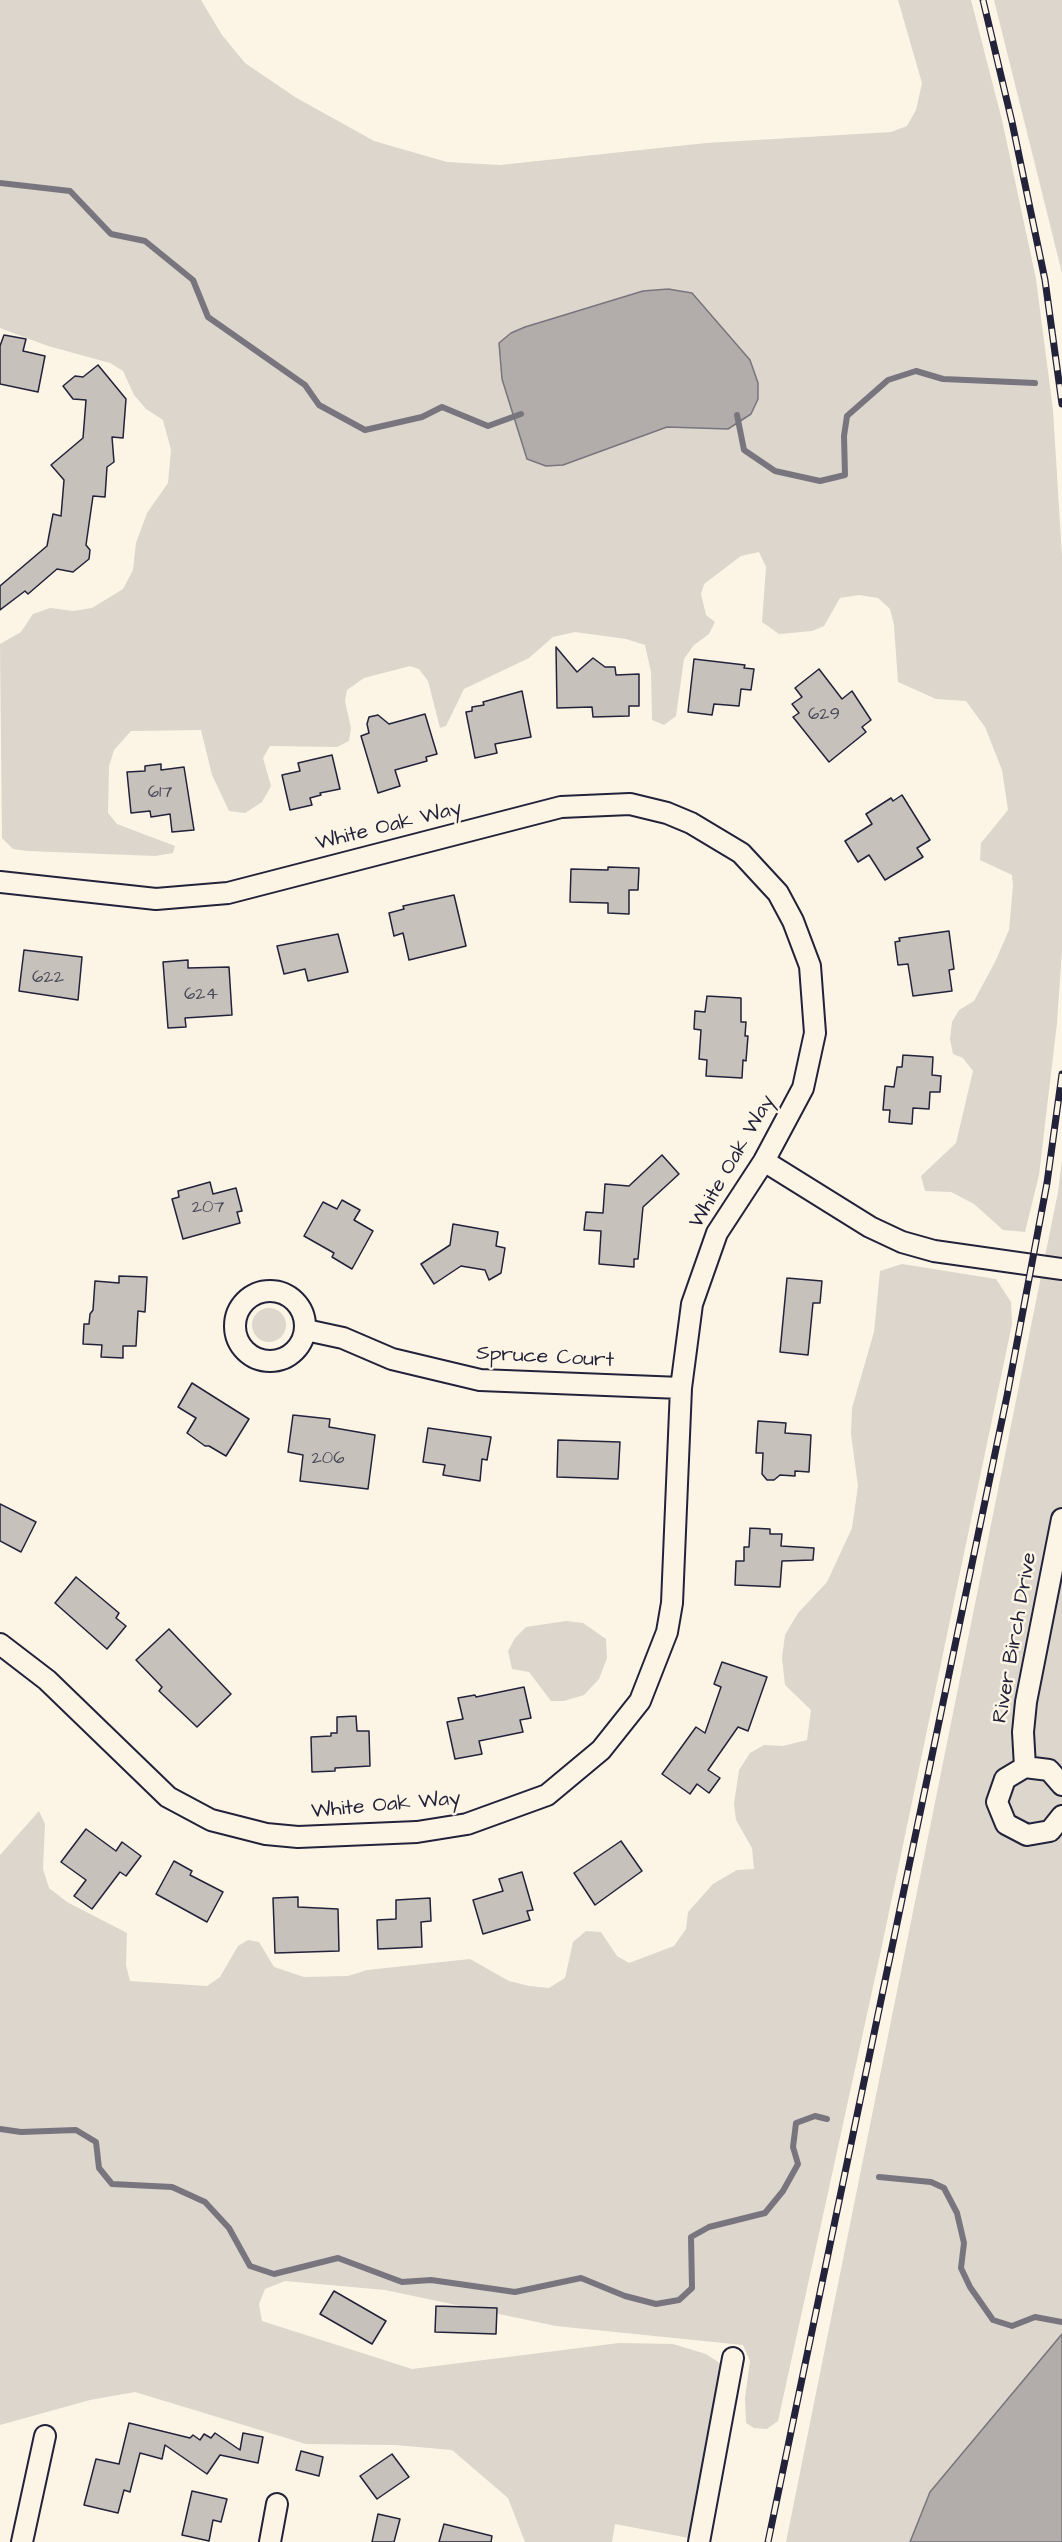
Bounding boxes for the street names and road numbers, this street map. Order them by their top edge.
street label: White Oak Way [313,797,465,857]
street label: White Oak Way [685,1091,781,1233]
street label: Spruce Court [475,1342,615,1374]
street label: River Birch Drive [989,1551,1043,1725]
street label: White Oak Way [310,1787,462,1825]

